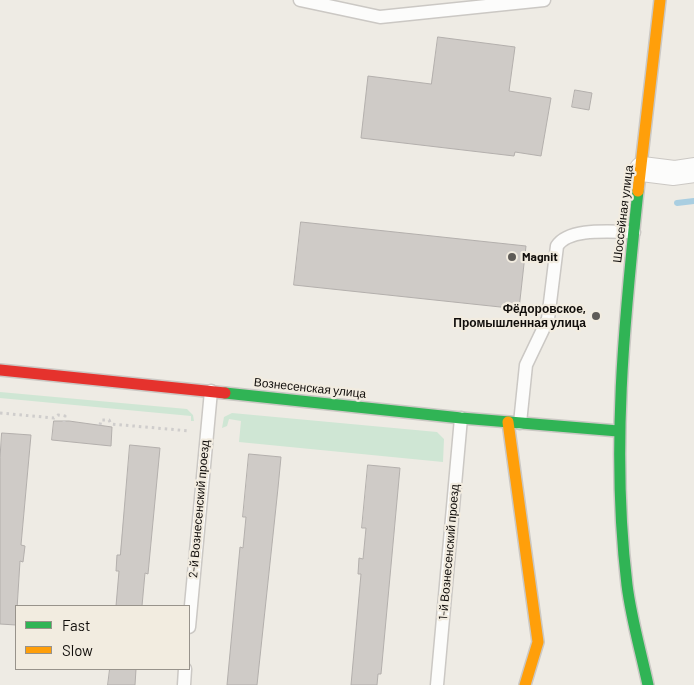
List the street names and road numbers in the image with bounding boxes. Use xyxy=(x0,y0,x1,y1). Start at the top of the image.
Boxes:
street label: Шоссейная улица xyxy=(610,164,636,264)
street label: Вознесенская улица xyxy=(253,375,367,401)
street label: 2-й Вознесенский проезд xyxy=(186,439,212,579)
street label: 1-й Вознесенский проезд xyxy=(436,484,462,620)

